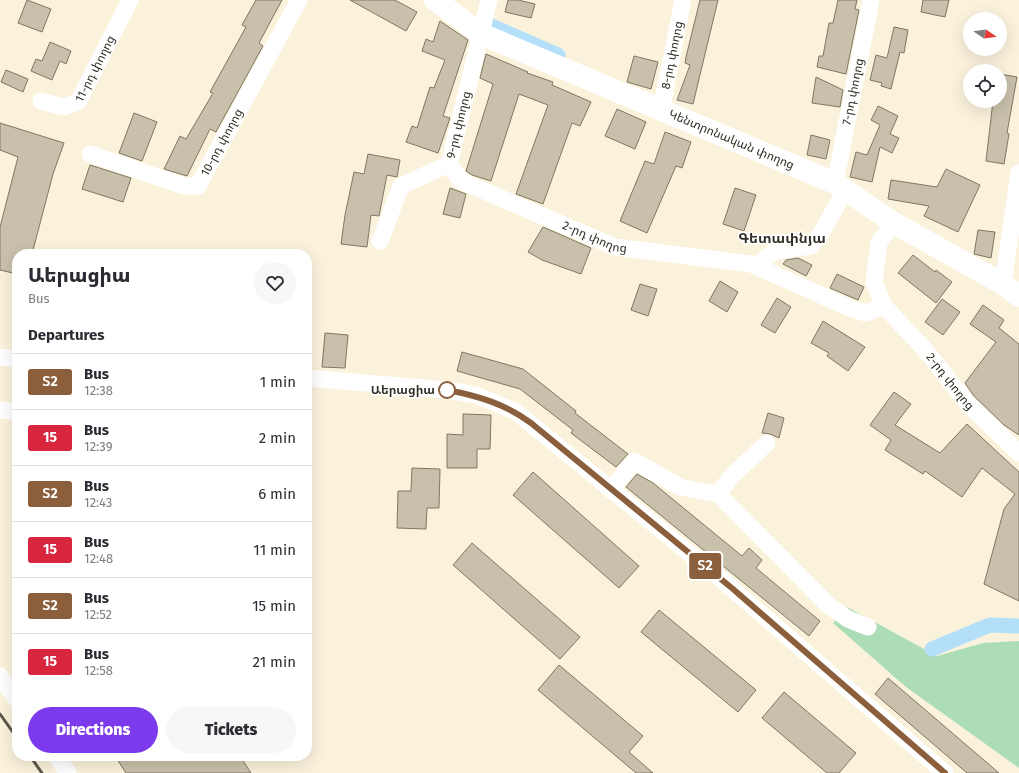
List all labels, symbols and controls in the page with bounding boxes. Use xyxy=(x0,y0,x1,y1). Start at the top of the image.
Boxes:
north arrow xyxy=(963,12,1007,56)
map controls xyxy=(963,12,1007,108)
street label: 8-րդ փողոց xyxy=(658,20,686,90)
street label: 11-րդ փողոց xyxy=(72,33,118,104)
street label: 7-րդ փողոց xyxy=(840,57,866,126)
button: locate xyxy=(963,64,1007,108)
street label: 9-րդ փողոց xyxy=(444,90,474,160)
street label: 10-րդ փողոց xyxy=(198,106,246,178)
street label: Կենտրոնական փողոց xyxy=(667,107,796,172)
street label: 2-րդ փողոց xyxy=(560,218,628,255)
district label: Գետափնյա xyxy=(738,230,826,247)
button: heart xyxy=(254,262,296,304)
text: Աերացիա xyxy=(28,264,130,287)
text: Bus xyxy=(28,291,50,306)
text: Departures xyxy=(28,326,105,344)
street label: 2-րդ փողոց xyxy=(924,350,977,413)
text: Bus xyxy=(84,365,109,383)
text: Տ2 xyxy=(42,373,58,390)
text: 1 min xyxy=(260,373,296,391)
marker: Աերացիա xyxy=(438,381,456,399)
text: 12:38 xyxy=(84,383,113,398)
place label: Աերացիա xyxy=(371,383,435,397)
text: Bus xyxy=(84,421,109,439)
text: 15 xyxy=(43,429,57,446)
text: 2 min xyxy=(259,429,296,447)
text: 12:39 xyxy=(84,439,112,454)
text: Bus xyxy=(84,477,109,495)
text: Տ2 xyxy=(42,485,58,502)
text: 6 min xyxy=(258,485,296,503)
text: 12:43 xyxy=(84,495,112,510)
text: Bus xyxy=(84,533,109,551)
text: 15 xyxy=(43,541,57,558)
text: 11 min xyxy=(253,541,296,559)
text: 12:48 xyxy=(84,551,113,566)
line badge: Տ2 xyxy=(687,553,723,579)
text: Տ2 xyxy=(697,557,713,574)
text: Bus xyxy=(84,589,109,607)
text: Տ2 xyxy=(42,597,58,614)
text: 15 min xyxy=(252,597,296,615)
text: 12:52 xyxy=(84,607,112,622)
text: Bus xyxy=(84,645,109,663)
text: 15 xyxy=(43,653,57,670)
text: 21 min xyxy=(253,653,296,671)
text: 12:58 xyxy=(84,663,113,678)
button: Directions xyxy=(28,707,158,753)
button: Tickets xyxy=(166,707,296,753)

